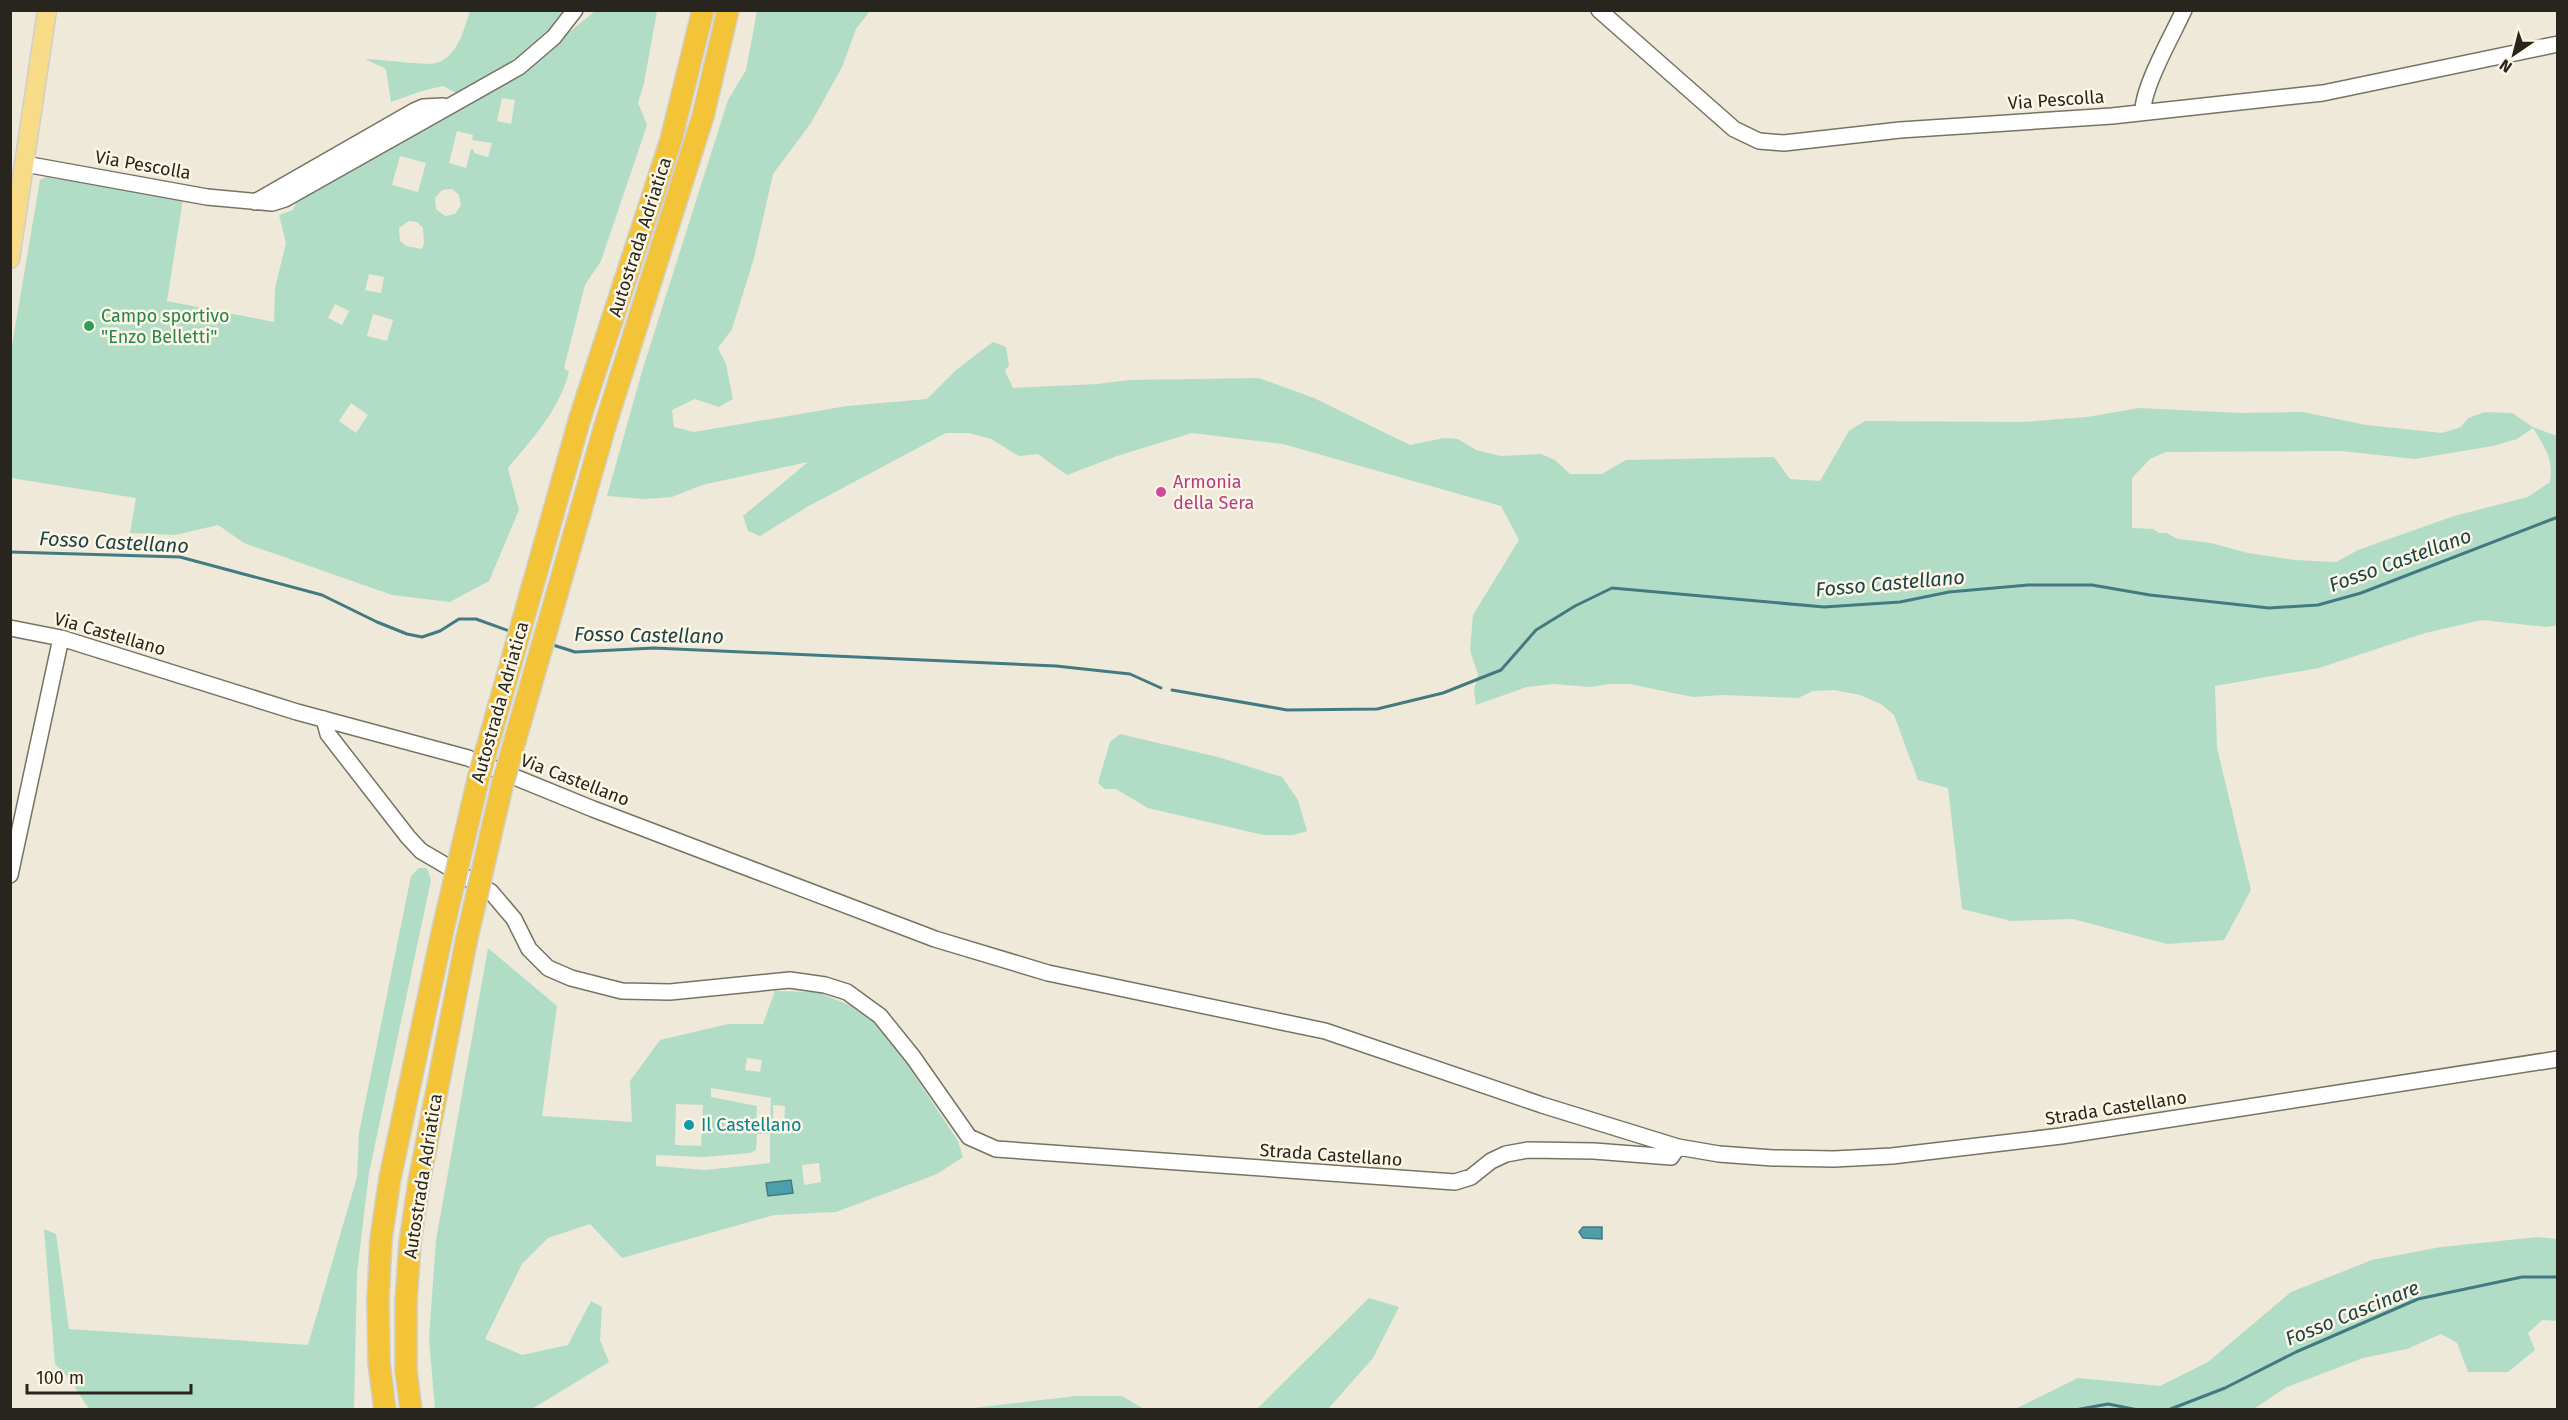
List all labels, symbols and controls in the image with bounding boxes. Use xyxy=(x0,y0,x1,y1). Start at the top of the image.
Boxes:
north arrow xyxy=(2484,24,2544,84)
text: N xyxy=(2496,55,2515,77)
street label: Via Pescolla xyxy=(2007,86,2105,114)
street label: Via Pescolla xyxy=(93,146,193,184)
street label: Autostrada Adriatica xyxy=(604,154,676,320)
place label: Campo sportivo "Enzo Belletti" xyxy=(101,305,230,348)
marker: Campo sportivo "Enzo Belletti" xyxy=(82,319,96,333)
place label: Armonia della Sera xyxy=(1173,471,1254,514)
marker: Armonia della Sera xyxy=(1154,485,1168,499)
water label: Fosso Castellano xyxy=(2325,523,2475,597)
water label: Fosso Castellano xyxy=(39,526,189,558)
water label: Fosso Castellano xyxy=(1814,565,1966,601)
street label: Via Castellano xyxy=(52,608,168,660)
street label: Autostrada Adriatica xyxy=(466,619,534,785)
water label: Fosso Castellano xyxy=(574,622,724,648)
street label: Via Castellano xyxy=(517,749,633,811)
street label: Strada Castellano xyxy=(2044,1086,2188,1130)
street label: Autostrada Adriatica xyxy=(399,1092,447,1260)
place label: Il Castellano xyxy=(701,1114,802,1136)
marker: Il Castellano xyxy=(682,1118,696,1132)
street label: Strada Castellano xyxy=(1259,1139,1403,1171)
water label: Fosso Cascinare xyxy=(2282,1275,2422,1351)
scale bar xyxy=(27,1357,190,1395)
text: 100 m xyxy=(36,1367,84,1389)

